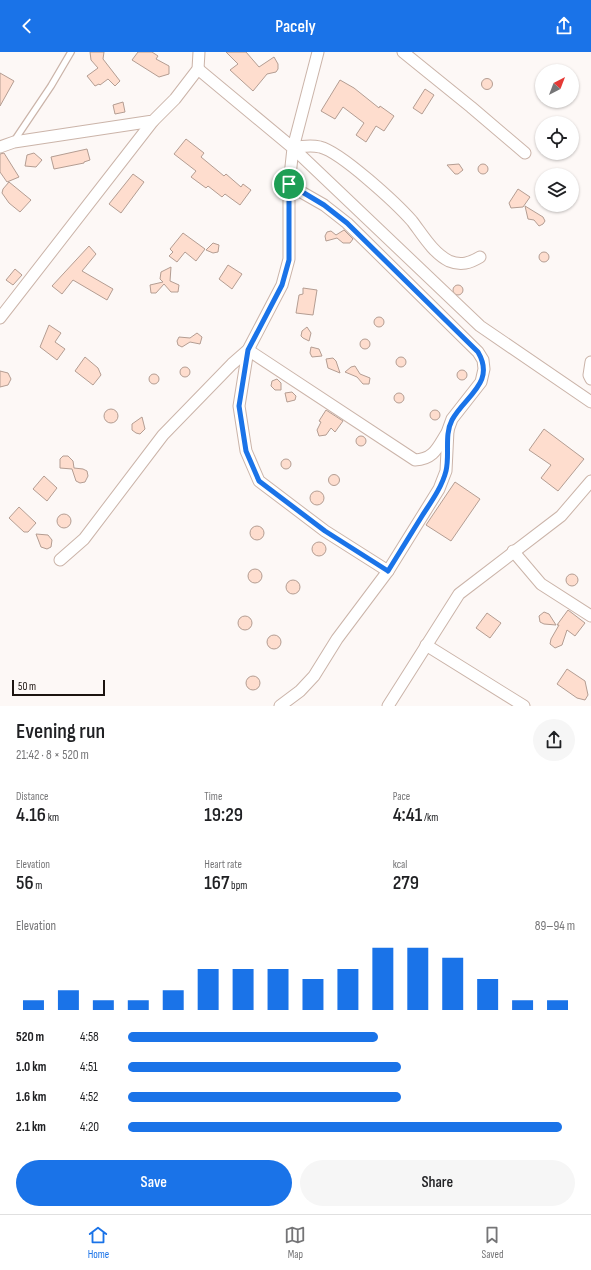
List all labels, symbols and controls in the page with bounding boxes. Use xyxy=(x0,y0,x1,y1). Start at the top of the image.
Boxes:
icon: back xyxy=(16,15,38,37)
icon: share xyxy=(553,15,575,37)
text: Pacely xyxy=(275,16,316,37)
north arrow xyxy=(535,64,579,108)
map controls xyxy=(535,64,579,212)
button: locate xyxy=(535,116,579,160)
pin xyxy=(272,167,306,201)
button: layers xyxy=(535,168,579,212)
icon: arrive xyxy=(278,173,300,195)
scale bar xyxy=(12,678,105,697)
text: 50 m xyxy=(18,680,36,693)
text: Evening run xyxy=(16,718,105,745)
button: share xyxy=(533,719,575,761)
text: 21:42 · 8 × 520 m xyxy=(16,747,89,763)
text: Distance xyxy=(16,790,48,803)
text: Time xyxy=(204,790,222,803)
text: Pace xyxy=(393,790,410,803)
text: 4.16 xyxy=(16,803,46,827)
text: 19:29 xyxy=(204,803,243,827)
text: 4:41 xyxy=(393,803,422,827)
text: km xyxy=(46,811,59,824)
text: /km xyxy=(422,811,438,824)
text: Elevation xyxy=(16,858,50,871)
text: Heart rate xyxy=(204,858,242,871)
text: kcal xyxy=(393,858,407,871)
text: 56 xyxy=(16,871,34,895)
text: 167 xyxy=(204,871,229,895)
text: 279 xyxy=(393,871,419,895)
text: m xyxy=(34,879,42,892)
text: bpm xyxy=(229,879,247,892)
text: Elevation xyxy=(16,918,56,934)
text: 89–94 m xyxy=(535,918,575,934)
text: 520 m xyxy=(16,1029,44,1045)
text: 4:58 xyxy=(80,1029,99,1045)
text: 1.0 km xyxy=(16,1059,46,1075)
text: 4:51 xyxy=(80,1059,98,1075)
text: 1.6 km xyxy=(16,1089,46,1105)
text: 4:52 xyxy=(80,1089,98,1105)
text: 2.1 km xyxy=(16,1119,46,1135)
text: 4:20 xyxy=(80,1119,99,1135)
button: Save xyxy=(16,1160,292,1206)
button: Share xyxy=(300,1160,575,1206)
tab: Home xyxy=(87,1224,109,1261)
tab: Map xyxy=(284,1224,306,1261)
tab: Saved xyxy=(481,1224,504,1261)

